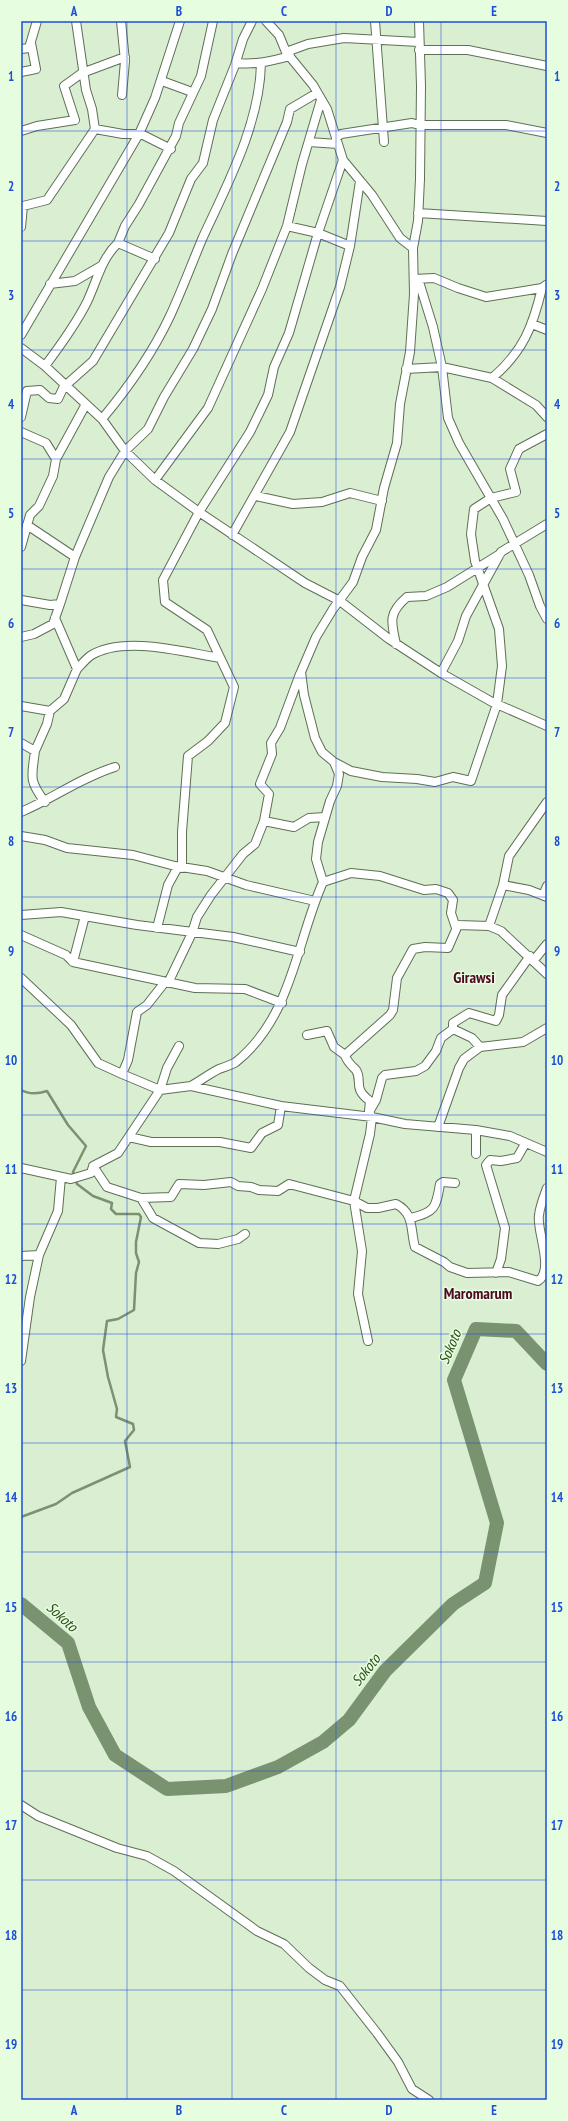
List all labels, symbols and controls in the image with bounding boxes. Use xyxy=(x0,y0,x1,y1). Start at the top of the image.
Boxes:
text: A xyxy=(70,3,78,20)
text: B xyxy=(176,3,182,20)
text: C xyxy=(281,3,287,20)
text: D xyxy=(386,3,393,20)
text: E xyxy=(491,3,497,20)
text: 1 xyxy=(8,68,14,85)
text: 1 xyxy=(554,68,560,85)
text: 2 xyxy=(8,178,14,195)
text: 2 xyxy=(554,178,560,195)
text: 3 xyxy=(8,287,14,304)
text: 3 xyxy=(554,287,560,304)
text: 4 xyxy=(8,396,15,413)
text: 4 xyxy=(554,396,561,413)
text: 5 xyxy=(8,505,14,522)
text: 5 xyxy=(554,505,560,522)
text: 6 xyxy=(8,615,14,632)
text: 6 xyxy=(554,615,560,632)
text: 7 xyxy=(8,724,14,741)
text: 7 xyxy=(554,724,560,741)
text: 8 xyxy=(8,833,14,850)
text: 8 xyxy=(554,833,560,850)
text: 9 xyxy=(8,943,14,960)
text: 9 xyxy=(554,943,560,960)
district label: Girawsi xyxy=(453,967,495,987)
text: 10 xyxy=(5,1052,17,1069)
text: 10 xyxy=(551,1052,563,1069)
text: 11 xyxy=(5,1161,17,1178)
text: 11 xyxy=(551,1161,563,1178)
text: 12 xyxy=(5,1271,17,1288)
text: 12 xyxy=(551,1271,563,1288)
district label: Maromarum xyxy=(444,1283,512,1303)
water label: Sokoto xyxy=(434,1325,466,1367)
text: 13 xyxy=(5,1380,17,1397)
text: 13 xyxy=(551,1380,563,1397)
text: 14 xyxy=(5,1489,18,1506)
text: 14 xyxy=(551,1489,564,1506)
water label: Sokoto xyxy=(43,1598,83,1637)
text: 15 xyxy=(5,1599,17,1616)
text: 15 xyxy=(551,1599,563,1616)
water label: Sokoto xyxy=(347,1649,385,1689)
text: 16 xyxy=(5,1708,17,1725)
text: 16 xyxy=(551,1708,563,1725)
text: 17 xyxy=(5,1817,17,1834)
text: 17 xyxy=(551,1817,563,1834)
text: 18 xyxy=(5,1927,17,1944)
text: 18 xyxy=(551,1927,563,1944)
text: 19 xyxy=(5,2036,17,2053)
text: 19 xyxy=(551,2036,563,2053)
text: A xyxy=(70,2102,78,2119)
text: B xyxy=(176,2102,182,2119)
text: C xyxy=(281,2102,287,2119)
text: D xyxy=(386,2102,393,2119)
text: E xyxy=(491,2102,497,2119)

